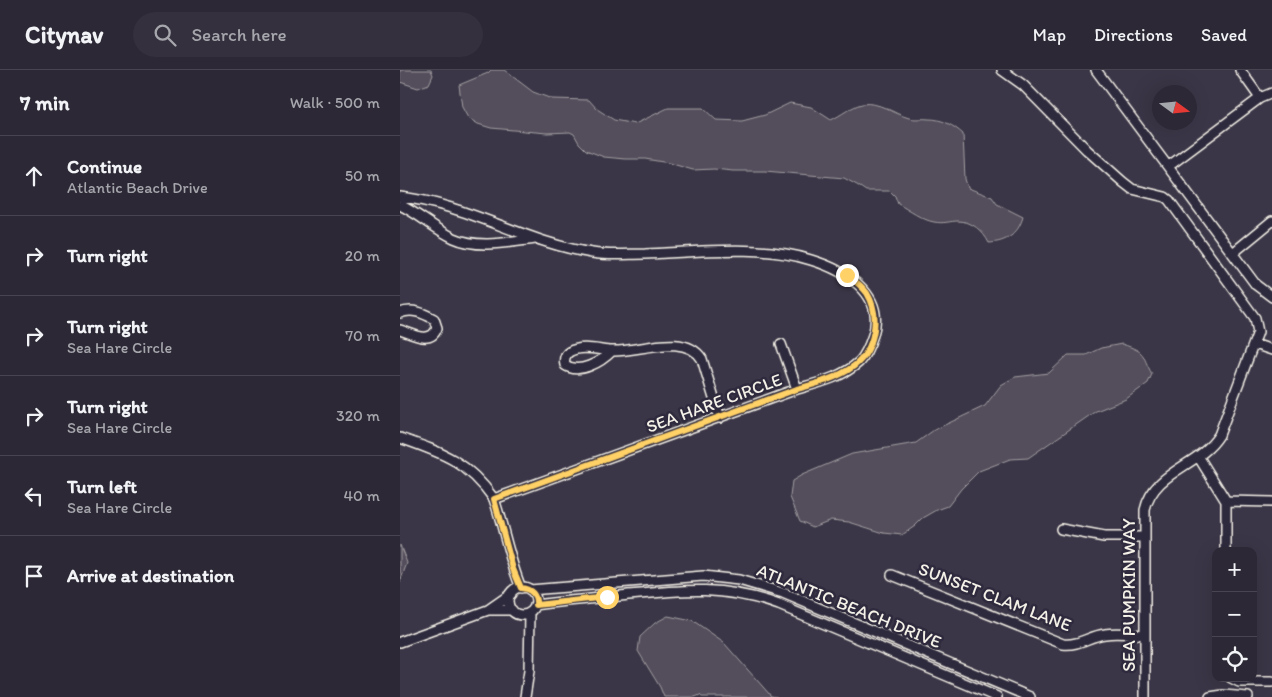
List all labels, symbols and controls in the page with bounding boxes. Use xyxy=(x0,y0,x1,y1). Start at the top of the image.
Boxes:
search box xyxy=(133,12,483,57)
text: Citynav xyxy=(25,20,103,49)
icon: search xyxy=(151,21,179,49)
text: Search here xyxy=(191,23,287,46)
text: Map xyxy=(1033,24,1066,46)
text: Directions xyxy=(1094,24,1173,46)
text: Saved xyxy=(1201,24,1247,46)
north arrow xyxy=(1152,85,1197,130)
text: 7 min xyxy=(20,90,69,115)
text: Walk · 500 m xyxy=(290,93,380,112)
text: Continue xyxy=(67,155,142,178)
icon: ahead xyxy=(20,162,48,190)
text: 50 m xyxy=(345,166,380,185)
text: Atlantic Beach Drive xyxy=(67,178,208,197)
icon: right xyxy=(20,242,48,270)
text: Turn right xyxy=(67,244,148,267)
text: 20 m xyxy=(345,246,380,265)
route end xyxy=(836,264,859,287)
text: Turn right xyxy=(67,315,148,338)
icon: right xyxy=(20,322,48,350)
text: 70 m xyxy=(345,326,380,345)
text: Sea Hare Circle xyxy=(67,338,172,357)
street label: SEA HARE CIRCLE xyxy=(643,368,785,438)
text: Turn right xyxy=(67,395,148,418)
icon: right xyxy=(20,402,48,430)
text: 320 m xyxy=(336,406,380,425)
text: Sea Hare Circle xyxy=(67,418,172,437)
text: Turn left xyxy=(67,475,137,498)
icon: left xyxy=(20,482,48,510)
text: 40 m xyxy=(343,486,380,505)
text: Sea Hare Circle xyxy=(67,498,172,517)
street label: SEA PUMPKIN WAY xyxy=(1118,518,1140,672)
map controls xyxy=(1212,547,1257,682)
button: + xyxy=(1212,547,1257,592)
street label: SUNSET CLAM LANE xyxy=(916,558,1074,636)
street label: ATLANTIC BEACH DRIVE xyxy=(754,559,945,653)
icon: arrive xyxy=(20,562,48,590)
text: Arrive at destination xyxy=(67,564,234,587)
route start xyxy=(596,586,619,609)
button: − xyxy=(1212,592,1257,637)
button: locate xyxy=(1212,637,1257,682)

